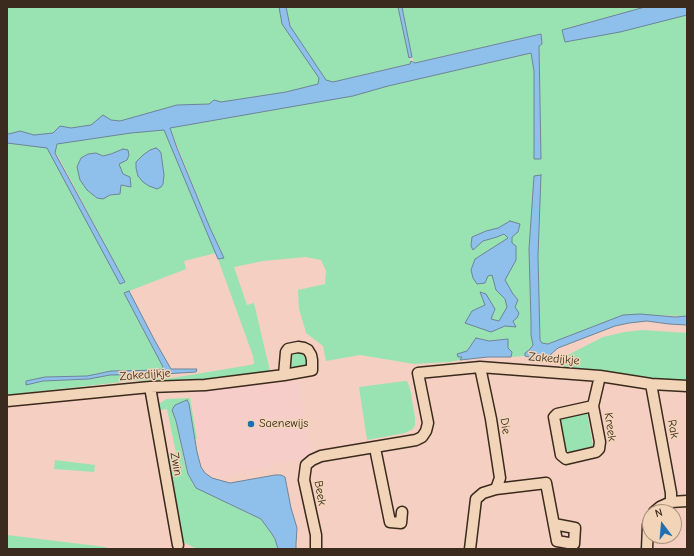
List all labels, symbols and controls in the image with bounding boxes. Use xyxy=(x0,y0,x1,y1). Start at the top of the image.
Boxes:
street label: Zakedijkje xyxy=(528,350,580,368)
street label: Zakedijkje xyxy=(119,366,171,384)
street label: Kreek xyxy=(601,412,619,442)
place label: Saenewijs xyxy=(259,417,308,431)
street label: Die xyxy=(497,417,513,435)
street label: Rak xyxy=(664,418,682,440)
marker: Saenewijs xyxy=(246,419,256,429)
street label: Zwin xyxy=(167,451,185,477)
street label: Beek xyxy=(311,479,329,507)
north arrow xyxy=(642,504,682,544)
text: N xyxy=(654,506,664,520)

